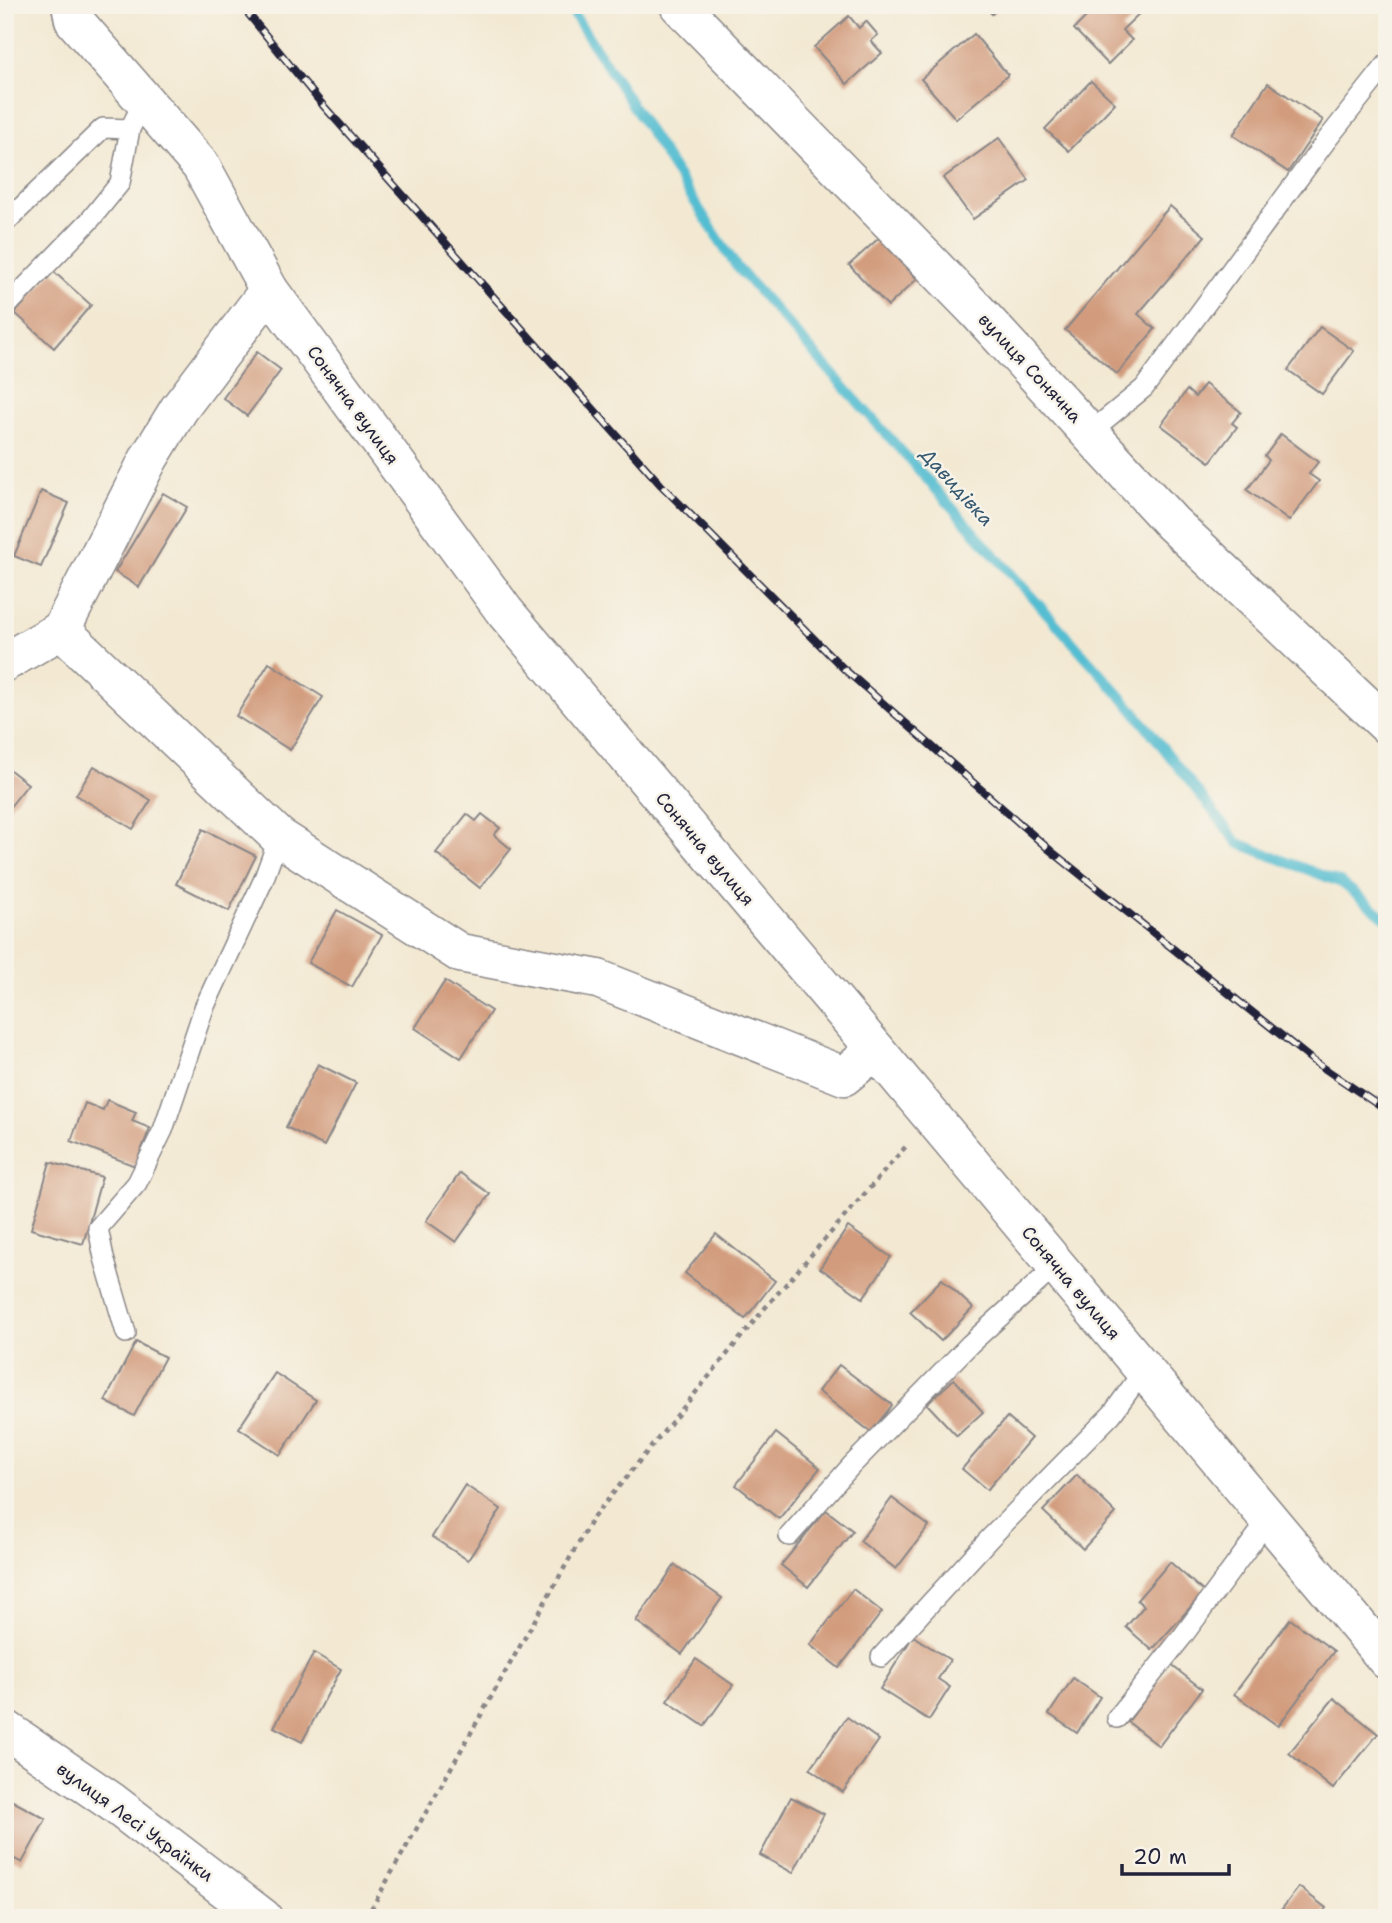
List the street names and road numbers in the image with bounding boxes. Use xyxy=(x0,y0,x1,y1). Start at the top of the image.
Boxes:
street label: вулиця Сонячна xyxy=(973,308,1087,428)
street label: Сонячна вулиця xyxy=(302,341,404,469)
street label: Сонячна вулиця xyxy=(650,787,760,911)
street label: Сонячна вулиця xyxy=(1016,1221,1126,1345)
street label: вулиця Лесі Українки xyxy=(52,1757,219,1887)

